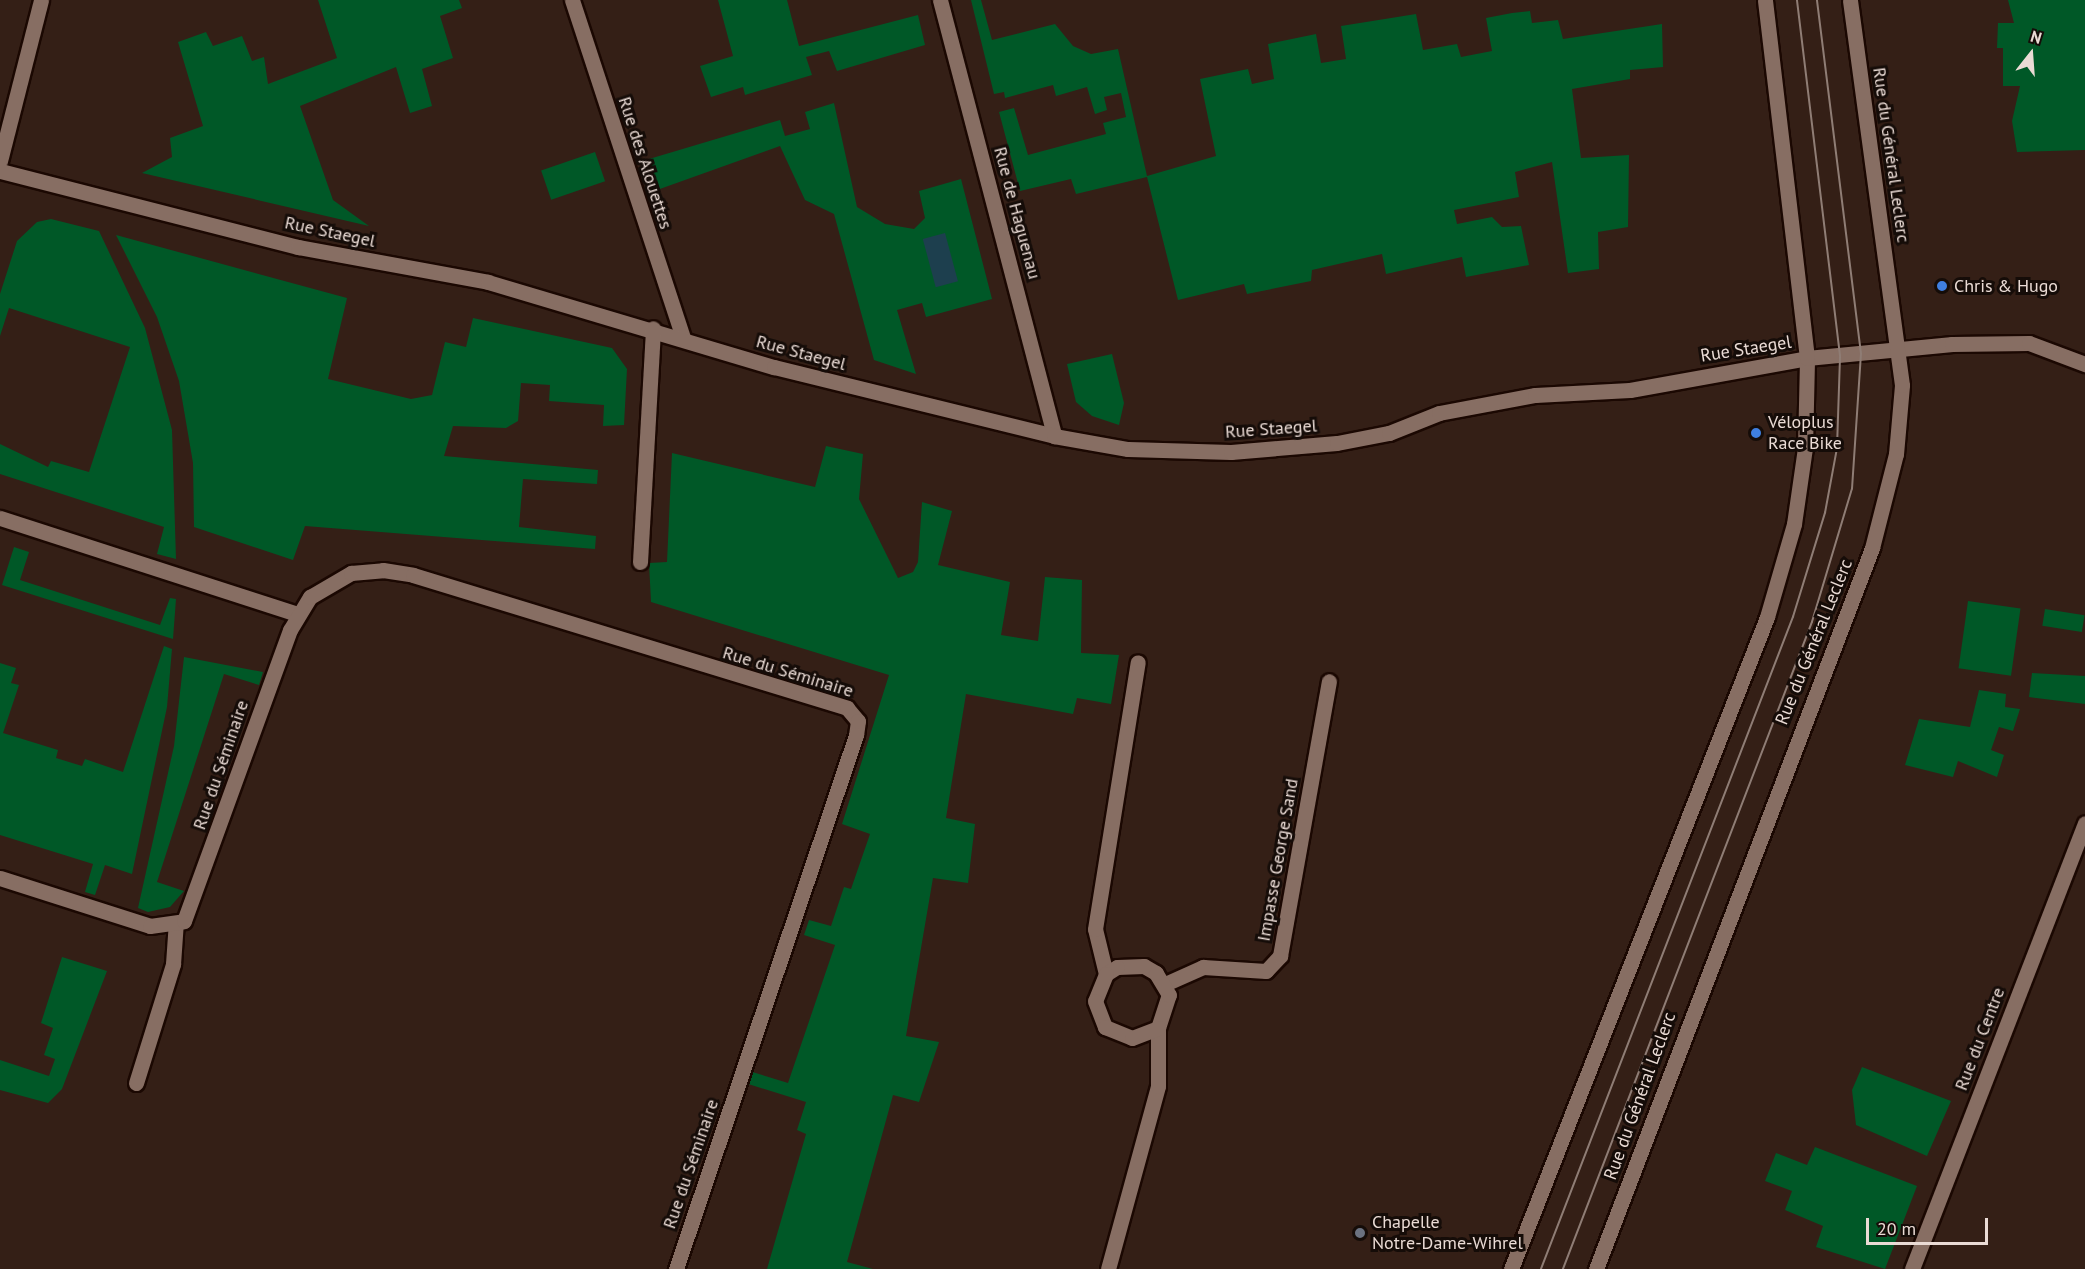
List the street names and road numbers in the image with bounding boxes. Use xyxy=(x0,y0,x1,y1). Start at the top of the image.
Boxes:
street label: Rue du Général Leclerc xyxy=(1868,66,1914,244)
street label: Rue des Alouettes xyxy=(613,94,677,232)
street label: Rue de Haguenau xyxy=(989,145,1045,281)
street label: Rue Staegel xyxy=(283,212,377,252)
street label: Rue Staegel xyxy=(754,331,848,375)
street label: Rue Staegel xyxy=(1699,331,1793,367)
street label: Rue Staegel xyxy=(1224,415,1318,443)
street label: Rue du Général Leclerc xyxy=(1771,556,1857,728)
street label: Rue du Séminaire xyxy=(720,642,856,702)
street label: Rue du Séminaire xyxy=(189,697,253,833)
street label: Impasse George Sand xyxy=(1253,777,1303,943)
street label: Rue du Centre xyxy=(1950,985,2010,1093)
street label: Rue du Général Leclerc xyxy=(1600,1009,1680,1183)
street label: Rue du Séminaire xyxy=(659,1096,723,1232)

